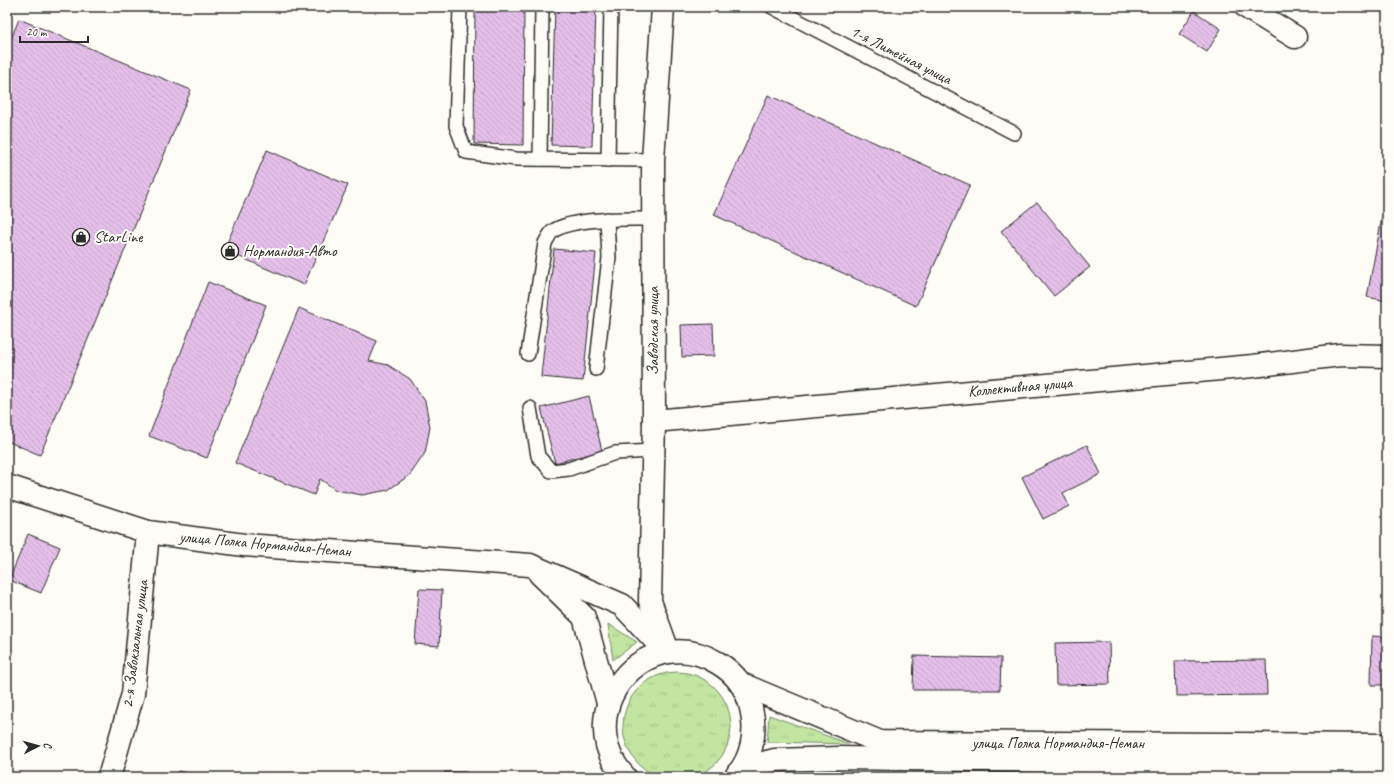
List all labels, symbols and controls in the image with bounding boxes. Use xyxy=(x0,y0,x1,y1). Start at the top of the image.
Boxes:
scale bar xyxy=(20,18,88,44)
street label: 1-я Литейная улица xyxy=(847,21,956,90)
text: 20 m xyxy=(26,24,48,40)
shop icon: StarLine xyxy=(71,227,91,247)
place label: StarLine xyxy=(94,227,144,247)
shop icon: Нормандия-Авто xyxy=(220,241,240,261)
place label: Нормандия-Авто xyxy=(243,241,338,261)
street label: Заводская улица xyxy=(643,286,663,375)
street label: Коллективная улица xyxy=(967,372,1074,402)
street label: улица Полка Нормандия-Неман xyxy=(178,526,353,562)
street label: 2-я Завокзальная улица xyxy=(117,578,153,709)
north arrow xyxy=(18,726,58,766)
street label: улица Полка Нормандия-Неман xyxy=(971,733,1146,753)
text: С xyxy=(41,742,55,750)

